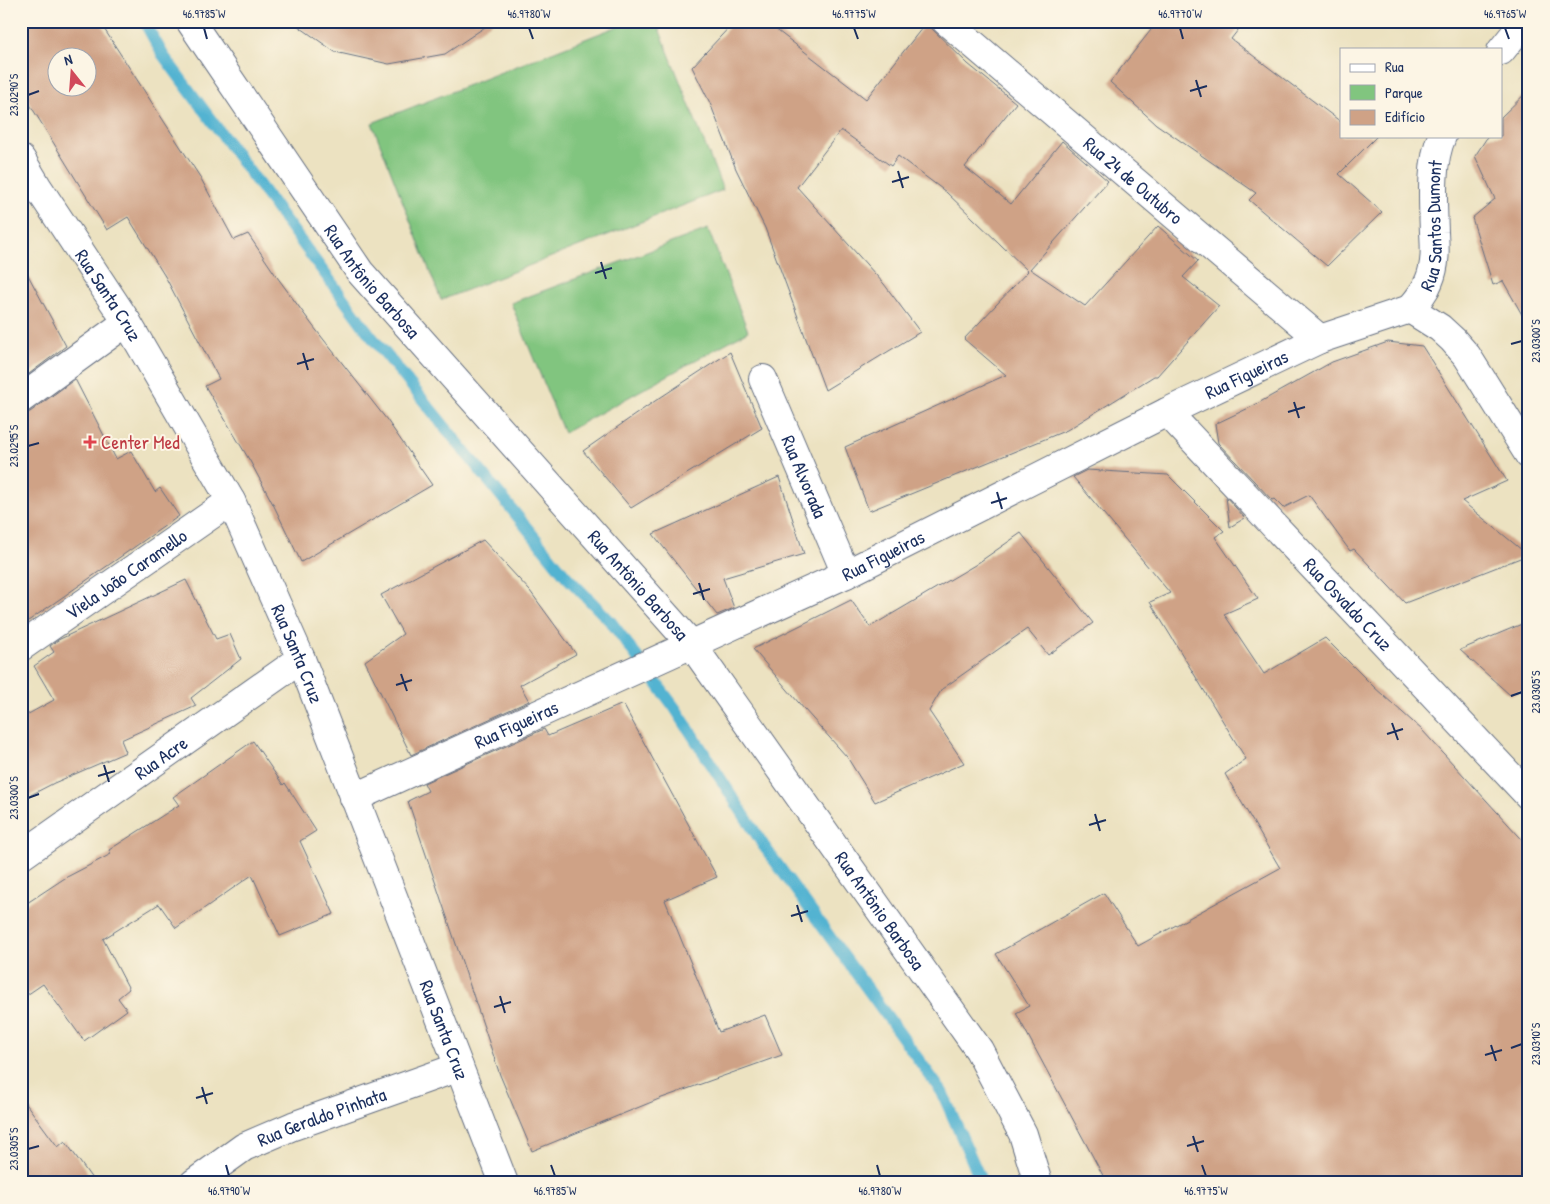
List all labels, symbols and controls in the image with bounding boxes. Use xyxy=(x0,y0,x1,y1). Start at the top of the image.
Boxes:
text: 46.9785°W xyxy=(183,5,226,22)
text: 46.9780°W xyxy=(508,5,551,22)
text: 46.9775°W xyxy=(832,5,876,22)
text: 46.9770°W xyxy=(1158,5,1202,22)
text: 46.9765°W xyxy=(1484,5,1527,22)
north arrow xyxy=(48,48,98,98)
legend xyxy=(1340,48,1502,138)
text: N xyxy=(62,49,75,69)
text: Rua xyxy=(1385,56,1404,77)
text: 23.0290°S xyxy=(5,73,22,116)
text: Parque xyxy=(1385,82,1423,103)
text: Edifício xyxy=(1385,106,1425,127)
street label: Rua 24 de Outubro xyxy=(1078,131,1189,230)
street label: Rua Santos Dumont xyxy=(1413,158,1448,295)
street label: Rua Antônio Barbosa xyxy=(318,219,426,344)
street label: Rua Santa Cruz xyxy=(69,244,148,346)
text: 23.0300°S xyxy=(1527,319,1544,363)
street label: Rua Figueiras xyxy=(1200,343,1292,405)
text: 23.0295°S xyxy=(5,424,22,467)
place label: Center Med xyxy=(101,429,180,455)
street label: Rua Alvorada xyxy=(775,431,834,522)
marker: Center Med xyxy=(83,435,97,449)
street label: Viela João Caramello xyxy=(60,522,192,625)
street label: Rua Antônio Barbosa xyxy=(582,524,695,646)
street label: Rua Figueiras xyxy=(837,524,929,587)
street label: Rua Osvaldo Cruz xyxy=(1298,552,1398,656)
street label: Rua Santa Cruz xyxy=(265,600,330,707)
text: 23.0305°S xyxy=(1527,670,1544,714)
street label: Rua Figueiras xyxy=(470,694,562,755)
street label: Rua Acre xyxy=(129,730,193,785)
text: 23.0300°S xyxy=(5,776,22,820)
street label: Rua Antônio Barbosa xyxy=(829,846,932,976)
street label: Rua Santa Cruz xyxy=(414,976,476,1083)
text: 23.0310°S xyxy=(1527,1022,1544,1065)
street label: Rua Geraldo Pinhata xyxy=(253,1081,390,1153)
text: 23.0305°S xyxy=(5,1127,22,1171)
text: 46.9790°W xyxy=(208,1182,251,1199)
text: 46.9785°W xyxy=(534,1182,577,1199)
text: 46.9780°W xyxy=(859,1182,902,1199)
text: 46.9775°W xyxy=(1184,1182,1228,1199)

